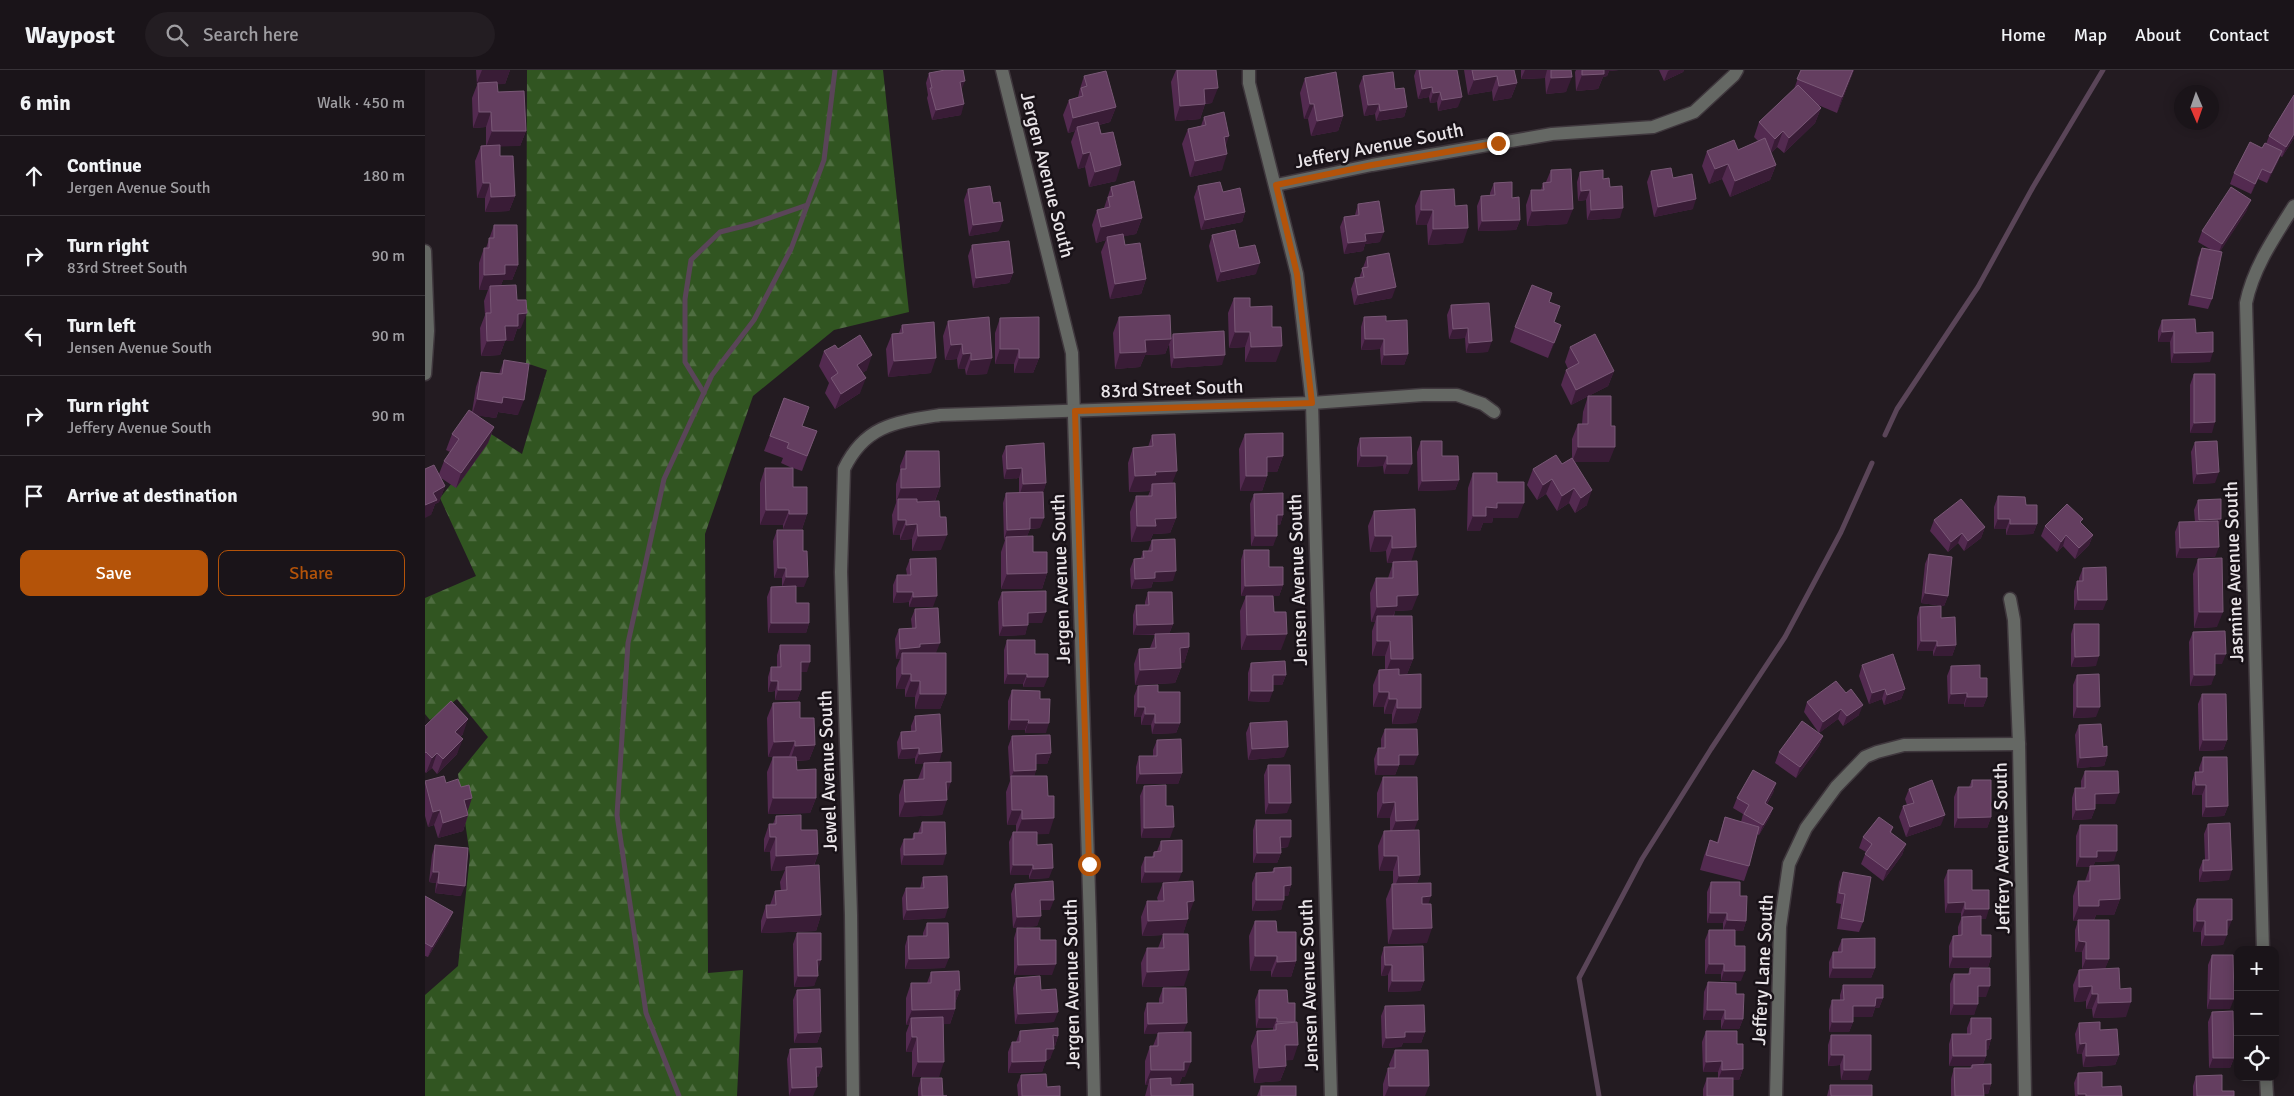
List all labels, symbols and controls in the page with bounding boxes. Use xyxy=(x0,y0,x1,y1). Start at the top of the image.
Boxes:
search box xyxy=(145,12,495,57)
text: Waypost xyxy=(25,20,115,50)
icon: search xyxy=(163,21,191,49)
text: Search here xyxy=(203,23,299,47)
text: Home xyxy=(2001,24,2046,46)
text: Map xyxy=(2074,24,2107,46)
text: About xyxy=(2135,24,2181,46)
text: Contact xyxy=(2209,24,2269,46)
north arrow xyxy=(2174,85,2219,130)
street label: Jergen Avenue South xyxy=(1015,89,1079,261)
text: 6 min xyxy=(20,90,71,116)
text: Walk · 450 m xyxy=(317,93,405,113)
street label: Jeffery Avenue South xyxy=(1293,118,1465,174)
route end xyxy=(1487,132,1510,155)
text: Continue xyxy=(67,154,142,178)
icon: ahead xyxy=(20,162,48,190)
text: 180 m xyxy=(363,166,405,186)
text: Jergen Avenue South xyxy=(67,178,210,198)
text: Turn right xyxy=(67,234,149,258)
icon: right xyxy=(20,242,48,270)
text: 90 m xyxy=(371,246,405,266)
text: 83rd Street South xyxy=(67,258,188,278)
text: Turn left xyxy=(67,314,136,338)
icon: left xyxy=(20,322,48,350)
text: 90 m xyxy=(371,326,405,346)
text: Jensen Avenue South xyxy=(67,338,212,358)
street label: 83rd Street South xyxy=(1100,375,1244,403)
text: Turn right xyxy=(67,394,149,418)
icon: right xyxy=(20,402,48,430)
text: 90 m xyxy=(371,406,405,426)
text: Jeffery Avenue South xyxy=(67,418,211,438)
street label: Jasmine Avenue South xyxy=(2219,481,2249,663)
icon: arrive xyxy=(20,482,48,510)
text: Arrive at destination xyxy=(67,484,238,508)
street label: Jergen Avenue South xyxy=(1046,493,1076,665)
street label: Jensen Avenue South xyxy=(1283,494,1313,666)
button: Save xyxy=(20,550,208,596)
button: Share xyxy=(218,550,405,596)
street label: Jewel Avenue South xyxy=(813,690,843,852)
street label: Jeffery Avenue South xyxy=(1989,762,2015,934)
route start xyxy=(1078,853,1101,876)
street label: Jeffery Lane South xyxy=(1747,894,1779,1046)
street label: Jergen Avenue South xyxy=(1059,899,1085,1069)
street label: Jensen Avenue South xyxy=(1294,899,1324,1071)
map controls xyxy=(2234,946,2279,1081)
button: + xyxy=(2234,946,2279,991)
button: − xyxy=(2234,991,2279,1036)
button: locate xyxy=(2234,1036,2279,1081)

